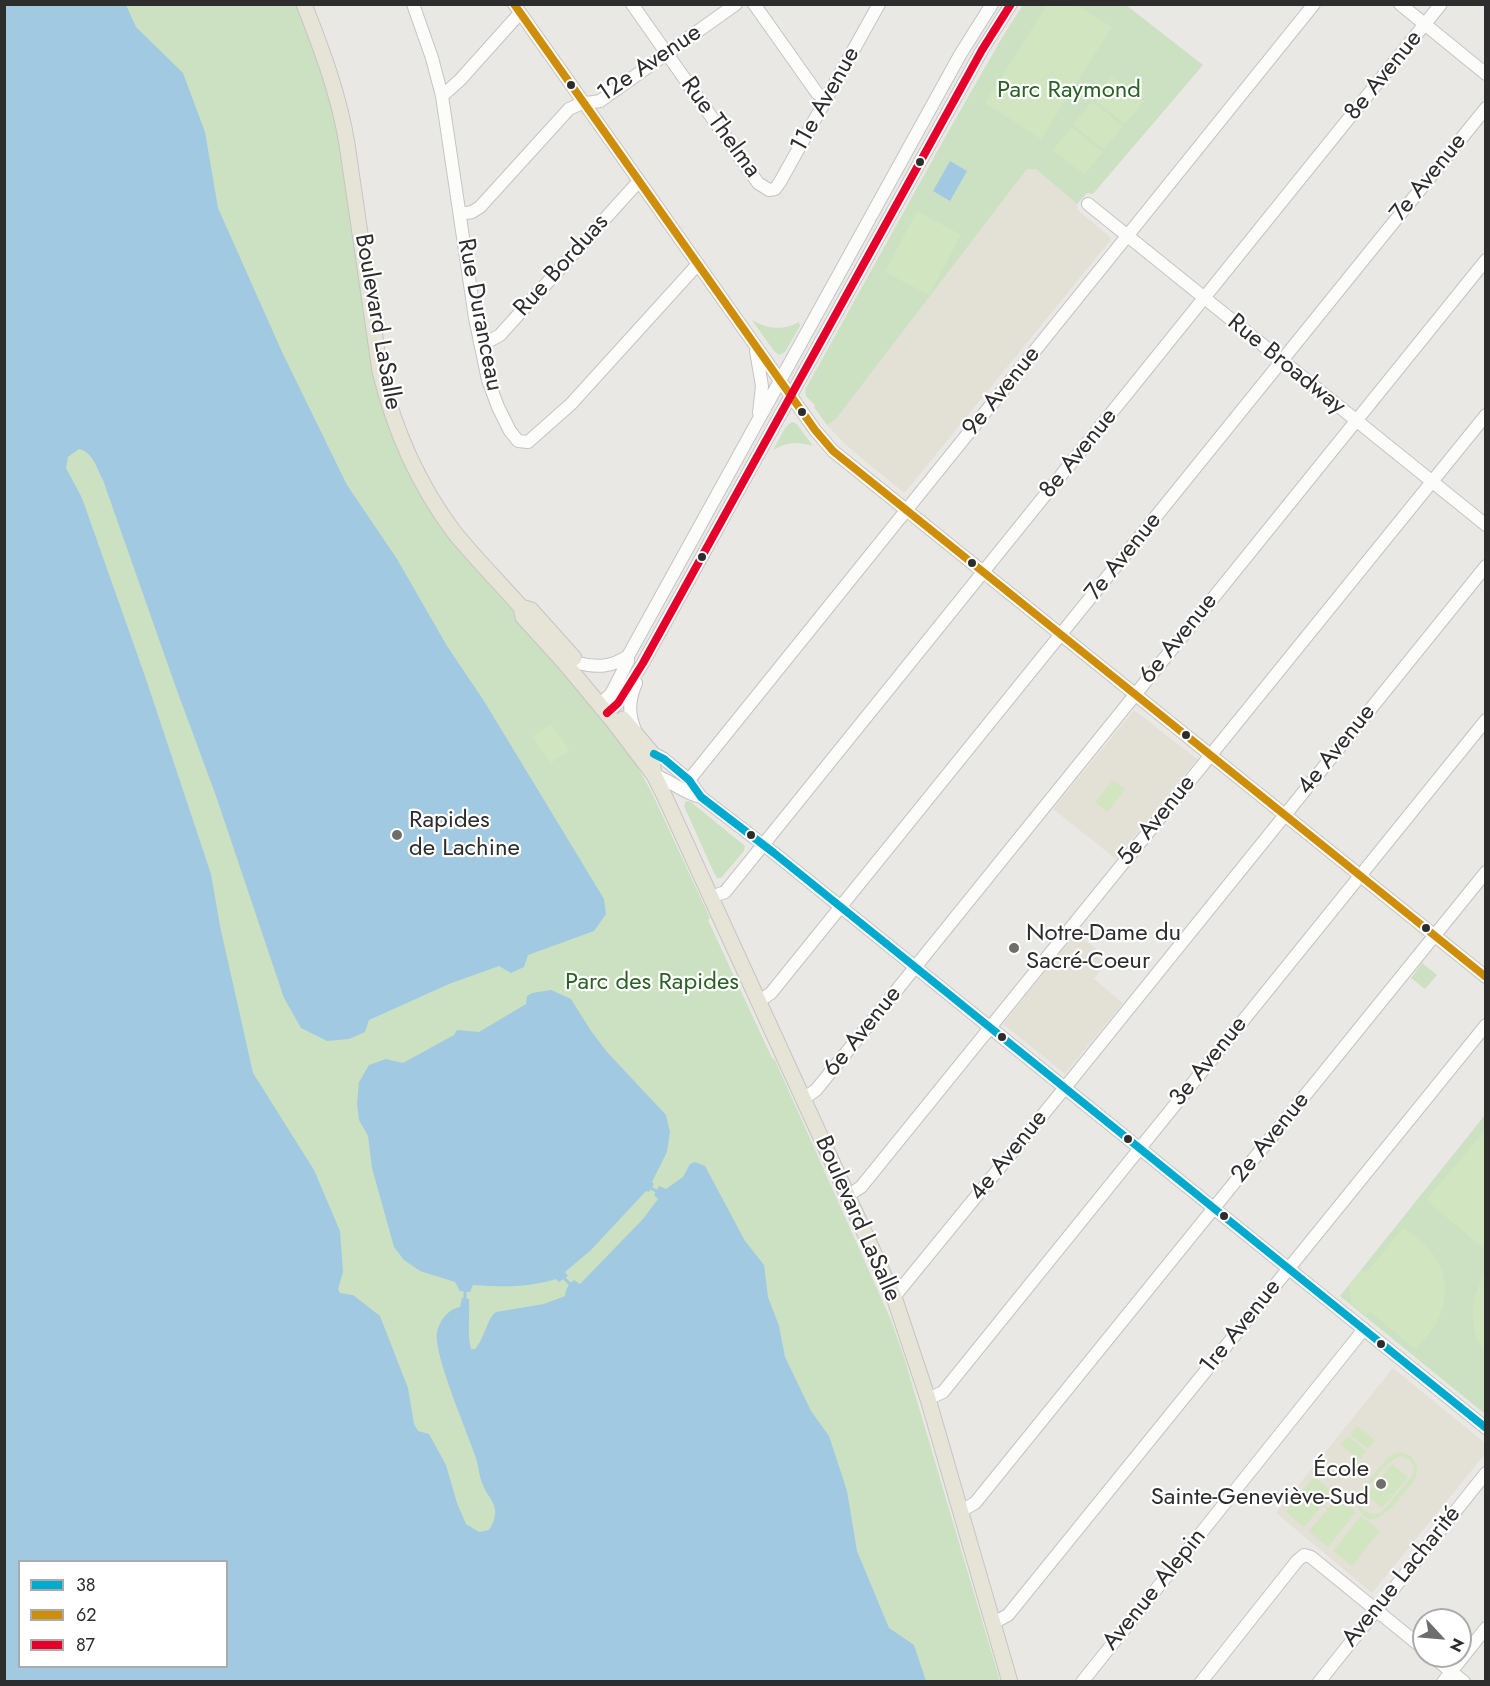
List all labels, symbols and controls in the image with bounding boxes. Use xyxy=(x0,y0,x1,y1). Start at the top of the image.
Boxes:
street label: 12e Avenue xyxy=(593,19,707,109)
street label: 8e Avenue xyxy=(1339,25,1429,127)
street label: 11e Avenue xyxy=(785,42,867,158)
street label: Rue Thelma xyxy=(674,72,766,184)
park label: Parc Raymond xyxy=(997,77,1141,105)
unlabelled marker xyxy=(565,79,577,91)
street label: 7e Avenue xyxy=(1385,128,1473,228)
unlabelled marker xyxy=(914,156,926,168)
street label: Rue Borduas xyxy=(509,209,615,323)
street label: Boulevard LaSalle xyxy=(347,232,407,412)
street label: Rue Duranceau xyxy=(450,236,508,394)
street label: Rue Broadway xyxy=(1221,309,1351,421)
street label: 9e Avenue xyxy=(957,341,1047,443)
street label: 8e Avenue xyxy=(1034,403,1124,505)
unlabelled marker xyxy=(796,406,808,418)
street label: 7e Avenue xyxy=(1080,507,1168,607)
unlabelled marker xyxy=(696,551,708,563)
unlabelled marker xyxy=(966,557,978,569)
street label: 6e Avenue xyxy=(1134,588,1224,690)
street label: 4e Avenue xyxy=(1292,699,1382,801)
unlabelled marker xyxy=(1180,729,1192,741)
street label: 5e Avenue xyxy=(1112,770,1202,872)
place label: Rapides de Lachine xyxy=(409,807,520,863)
marker: Rapides de Lachine xyxy=(390,828,404,842)
unlabelled marker xyxy=(745,829,757,841)
place label: Notre-Dame du Sacré-Coeur xyxy=(1026,920,1181,976)
unlabelled marker xyxy=(1420,922,1432,934)
marker: Notre-Dame du Sacré-Coeur xyxy=(1007,941,1021,955)
park label: Parc des Rapides xyxy=(565,969,739,997)
street label: 6e Avenue xyxy=(818,981,908,1083)
street label: 3e Avenue xyxy=(1164,1011,1254,1113)
unlabelled marker xyxy=(996,1031,1008,1043)
street label: 2e Avenue xyxy=(1226,1087,1316,1189)
street label: 4e Avenue xyxy=(964,1105,1054,1207)
street label: Boulevard LaSalle xyxy=(808,1132,906,1306)
unlabelled marker xyxy=(1122,1133,1134,1145)
unlabelled marker xyxy=(1218,1210,1230,1222)
street label: 1re Avenue xyxy=(1194,1274,1288,1380)
unlabelled marker xyxy=(1375,1338,1387,1350)
place label: École Sainte-Geneviève-Sud xyxy=(1151,1456,1369,1512)
marker: École Sainte-Geneviève-Sud xyxy=(1374,1477,1388,1491)
street label: Avenue Lacharité xyxy=(1337,1501,1467,1653)
street label: Avenue Alepin xyxy=(1097,1523,1213,1657)
legend xyxy=(18,1560,228,1668)
text: 38 xyxy=(76,1572,96,1598)
text: 62 xyxy=(76,1602,97,1628)
north arrow xyxy=(1412,1608,1472,1668)
text: 87 xyxy=(76,1632,95,1658)
text: N xyxy=(1444,1634,1470,1656)

